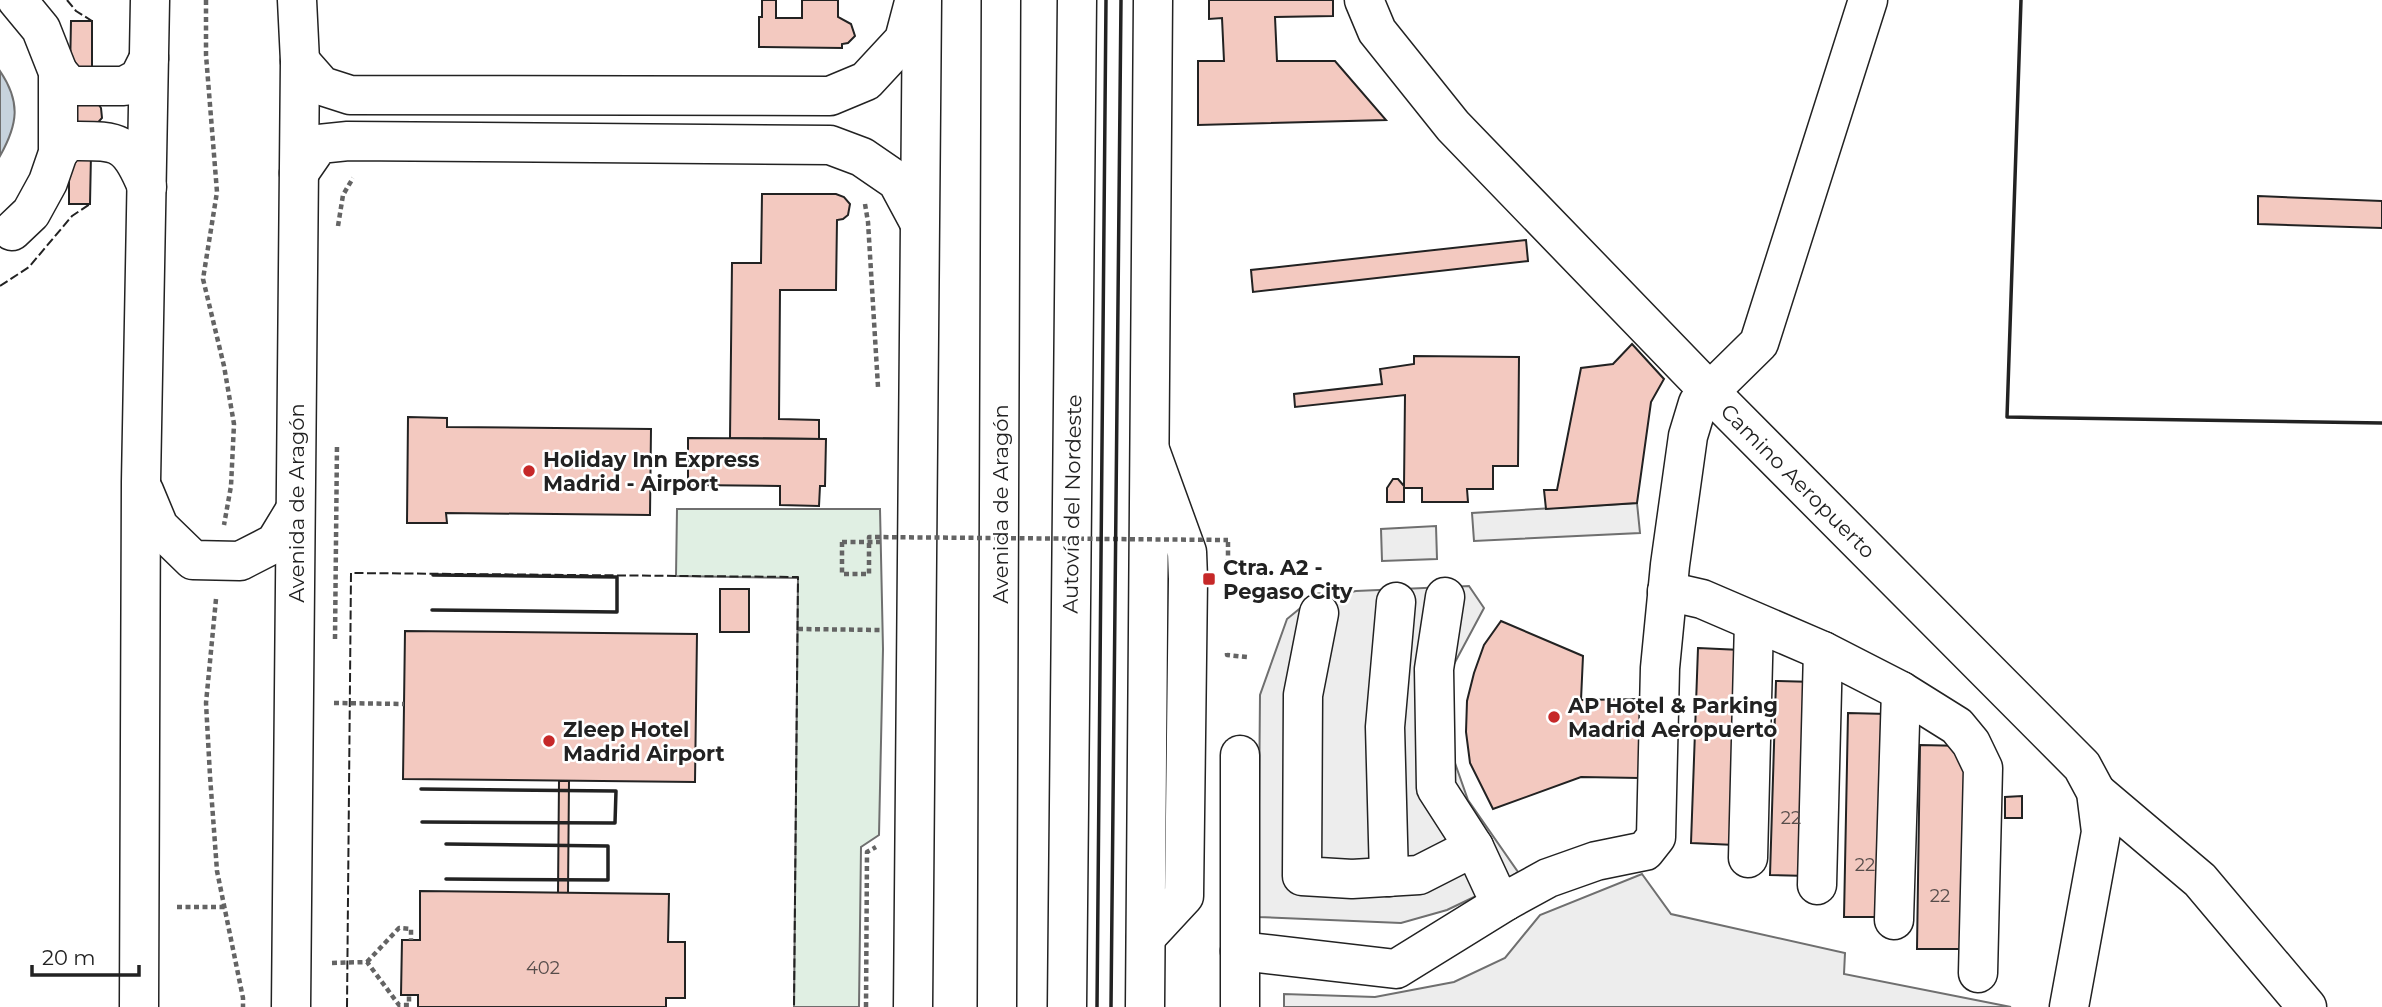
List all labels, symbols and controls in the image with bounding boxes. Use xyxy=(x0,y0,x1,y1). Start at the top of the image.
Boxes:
street label: Autovía del Nordeste xyxy=(1058,394,1086,614)
street label: Camino Aeropuerto xyxy=(1716,399,1880,563)
street label: Avenida de Aragón xyxy=(284,403,309,603)
street label: Avenida de Aragón xyxy=(988,404,1013,604)
place label: Holiday Inn Express Madrid - Airport xyxy=(543,447,759,496)
marker: Holiday Inn Express Madrid - Airport xyxy=(521,463,537,479)
place label: Ctra. A2 - Pegaso City xyxy=(1223,555,1353,604)
marker: Ctra. A2 - Pegaso City xyxy=(1201,571,1217,587)
place label: AP Hotel & Parking Madrid Aeropuerto xyxy=(1567,693,1778,742)
marker: AP Hotel & Parking Madrid Aeropuerto xyxy=(1546,709,1562,725)
place label: Zleep Hotel Madrid Airport xyxy=(563,717,725,766)
marker: Zleep Hotel Madrid Airport xyxy=(541,733,557,749)
house number: 22 xyxy=(1781,807,1801,829)
house number: 22 xyxy=(1855,854,1875,876)
house number: 22 xyxy=(1930,885,1950,907)
scale bar xyxy=(32,934,138,978)
text: 20 m xyxy=(42,945,96,970)
house number: 402 xyxy=(526,957,560,979)

